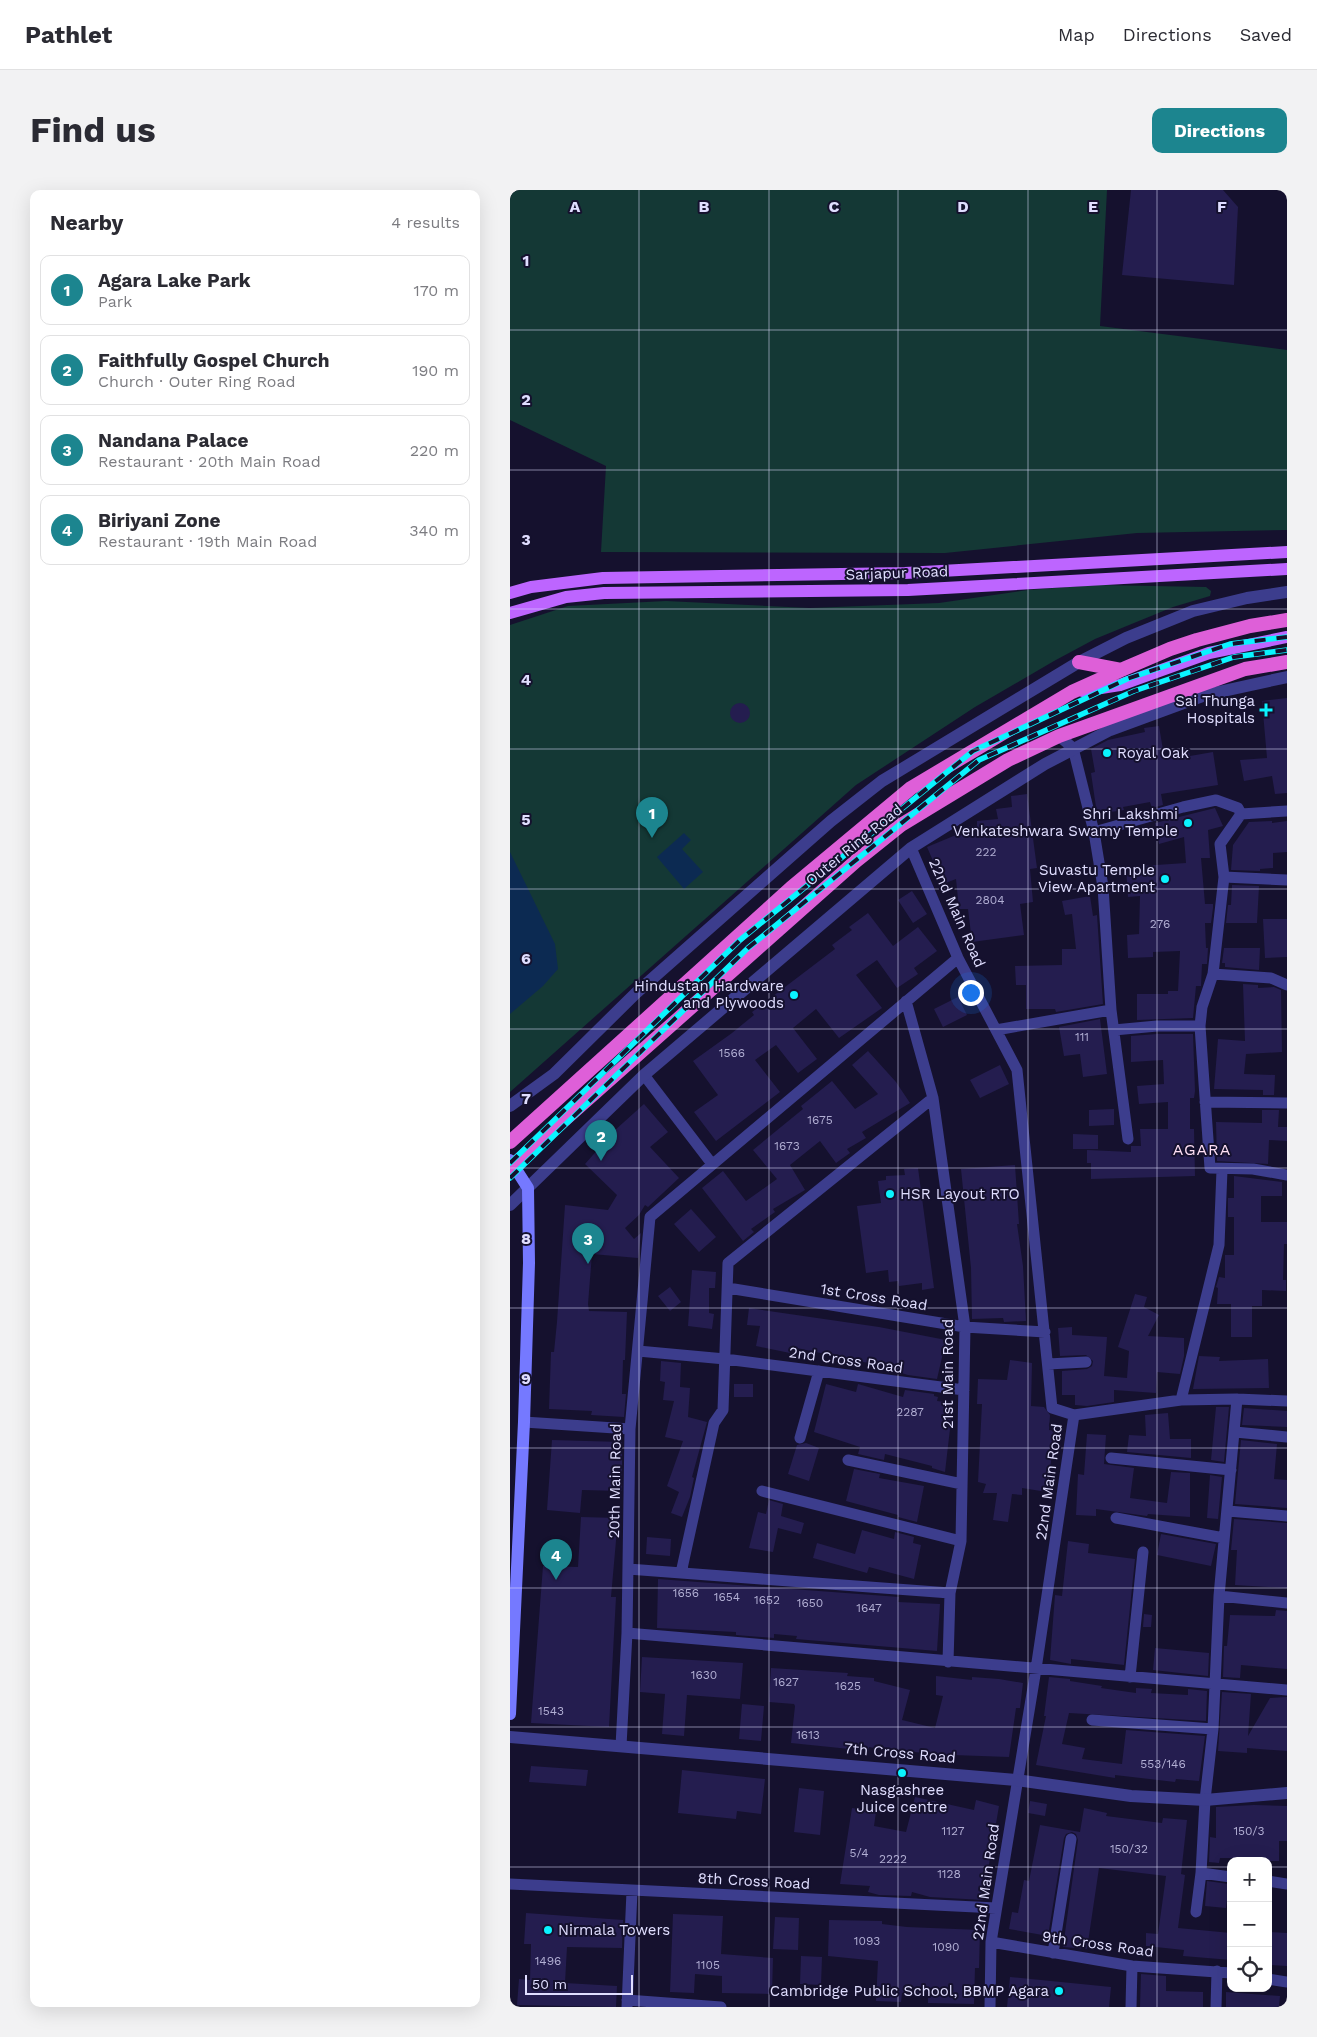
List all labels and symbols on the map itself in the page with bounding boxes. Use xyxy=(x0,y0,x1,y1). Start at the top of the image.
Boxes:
text: A xyxy=(570,197,581,216)
text: B xyxy=(699,197,710,216)
text: C xyxy=(829,197,840,216)
text: D xyxy=(957,197,969,216)
text: E xyxy=(1088,197,1098,216)
text: F xyxy=(1217,197,1227,216)
text: 1 xyxy=(523,251,529,270)
text: 2 xyxy=(521,390,531,409)
text: 3 xyxy=(521,530,531,549)
street label: Sarjapur Road xyxy=(845,562,949,584)
text: 4 xyxy=(521,670,531,689)
place label: Sai Thunga Hospitals xyxy=(1175,692,1256,727)
marker: Sai Thunga Hospitals xyxy=(1259,703,1273,717)
place label: Royal Oak xyxy=(1117,744,1189,762)
marker: Royal Oak xyxy=(1101,747,1113,759)
pin: 1 xyxy=(636,797,668,838)
street label: Outer Ring Road xyxy=(802,800,906,890)
place label: Shri Lakshmi Venkateshwara Swamy Temple xyxy=(953,805,1178,840)
text: 5 xyxy=(521,810,531,829)
marker: Shri Lakshmi Venkateshwara Swamy Temple xyxy=(1182,817,1194,829)
house number: 222 xyxy=(976,845,997,859)
street label: 22nd Main Road xyxy=(925,856,989,970)
place label: Suvastu Temple View Apartment xyxy=(1038,861,1156,896)
marker: Suvastu Temple View Apartment xyxy=(1159,873,1171,885)
house number: 2804 xyxy=(975,893,1005,907)
house number: 276 xyxy=(1150,917,1170,931)
text: 6 xyxy=(521,949,531,968)
place label: Hindustan Hardware and Plywoods xyxy=(634,977,784,1012)
your location xyxy=(958,980,984,1006)
marker: Hindustan Hardware and Plywoods xyxy=(788,989,800,1001)
house number: 111 xyxy=(1075,1030,1089,1044)
house number: 1566 xyxy=(719,1046,745,1060)
text: 7 xyxy=(521,1089,531,1108)
house number: 1675 xyxy=(807,1113,833,1127)
pin: 2 xyxy=(585,1120,617,1161)
house number: 1673 xyxy=(774,1139,800,1153)
district label: AGARA xyxy=(1173,1140,1231,1159)
place label: HSR Layout RTO xyxy=(900,1185,1020,1203)
marker: HSR Layout RTO xyxy=(884,1188,896,1200)
pin: 3 xyxy=(572,1223,604,1264)
text: 8 xyxy=(521,1229,531,1248)
street label: 1st Cross Road xyxy=(819,1280,929,1314)
street label: 21st Main Road xyxy=(939,1319,957,1429)
street label: 2nd Cross Road xyxy=(788,1343,904,1377)
text: 9 xyxy=(521,1369,531,1388)
house number: 2287 xyxy=(896,1405,924,1419)
street label: 20th Main Road xyxy=(605,1423,625,1539)
street label: 22nd Main Road xyxy=(1032,1423,1066,1541)
pin: 4 xyxy=(540,1539,572,1580)
house number: 1656 xyxy=(673,1586,699,1600)
house number: 1654 xyxy=(714,1590,740,1604)
house number: 1652 xyxy=(754,1593,780,1607)
house number: 1650 xyxy=(797,1596,823,1610)
house number: 1647 xyxy=(856,1601,882,1615)
house number: 1630 xyxy=(691,1668,717,1682)
house number: 1627 xyxy=(773,1675,799,1689)
house number: 1625 xyxy=(835,1679,861,1693)
house number: 1543 xyxy=(538,1704,564,1718)
house number: 1613 xyxy=(796,1728,820,1742)
street label: 7th Cross Road xyxy=(844,1739,956,1767)
house number: 553/146 xyxy=(1140,1757,1186,1771)
marker: Nasgashree Juice centre xyxy=(896,1767,908,1779)
place label: Nasgashree Juice centre xyxy=(857,1781,947,1816)
street label: 22nd Main Road xyxy=(969,1823,1003,1941)
house number: 1127 xyxy=(942,1824,965,1838)
house number: 150/3 xyxy=(1233,1824,1265,1838)
house number: 150/32 xyxy=(1110,1842,1148,1856)
house number: 5/4 xyxy=(849,1846,869,1860)
house number: 2222 xyxy=(879,1852,907,1866)
house number: 1128 xyxy=(937,1867,961,1881)
street label: 8th Cross Road xyxy=(697,1869,811,1893)
place label: Nirmala Towers xyxy=(558,1921,670,1939)
marker: Nirmala Towers xyxy=(542,1924,554,1936)
street label: 9th Cross Road xyxy=(1041,1927,1155,1961)
house number: 1093 xyxy=(854,1934,880,1948)
house number: 1090 xyxy=(932,1940,960,1954)
house number: 1496 xyxy=(535,1954,561,1968)
house number: 1105 xyxy=(696,1958,720,1972)
scale bar xyxy=(525,1972,632,1995)
place label: Cambridge Public School, BBMP Agara xyxy=(770,1982,1050,2000)
marker: Cambridge Public School, BBMP Agara xyxy=(1053,1985,1065,1997)

